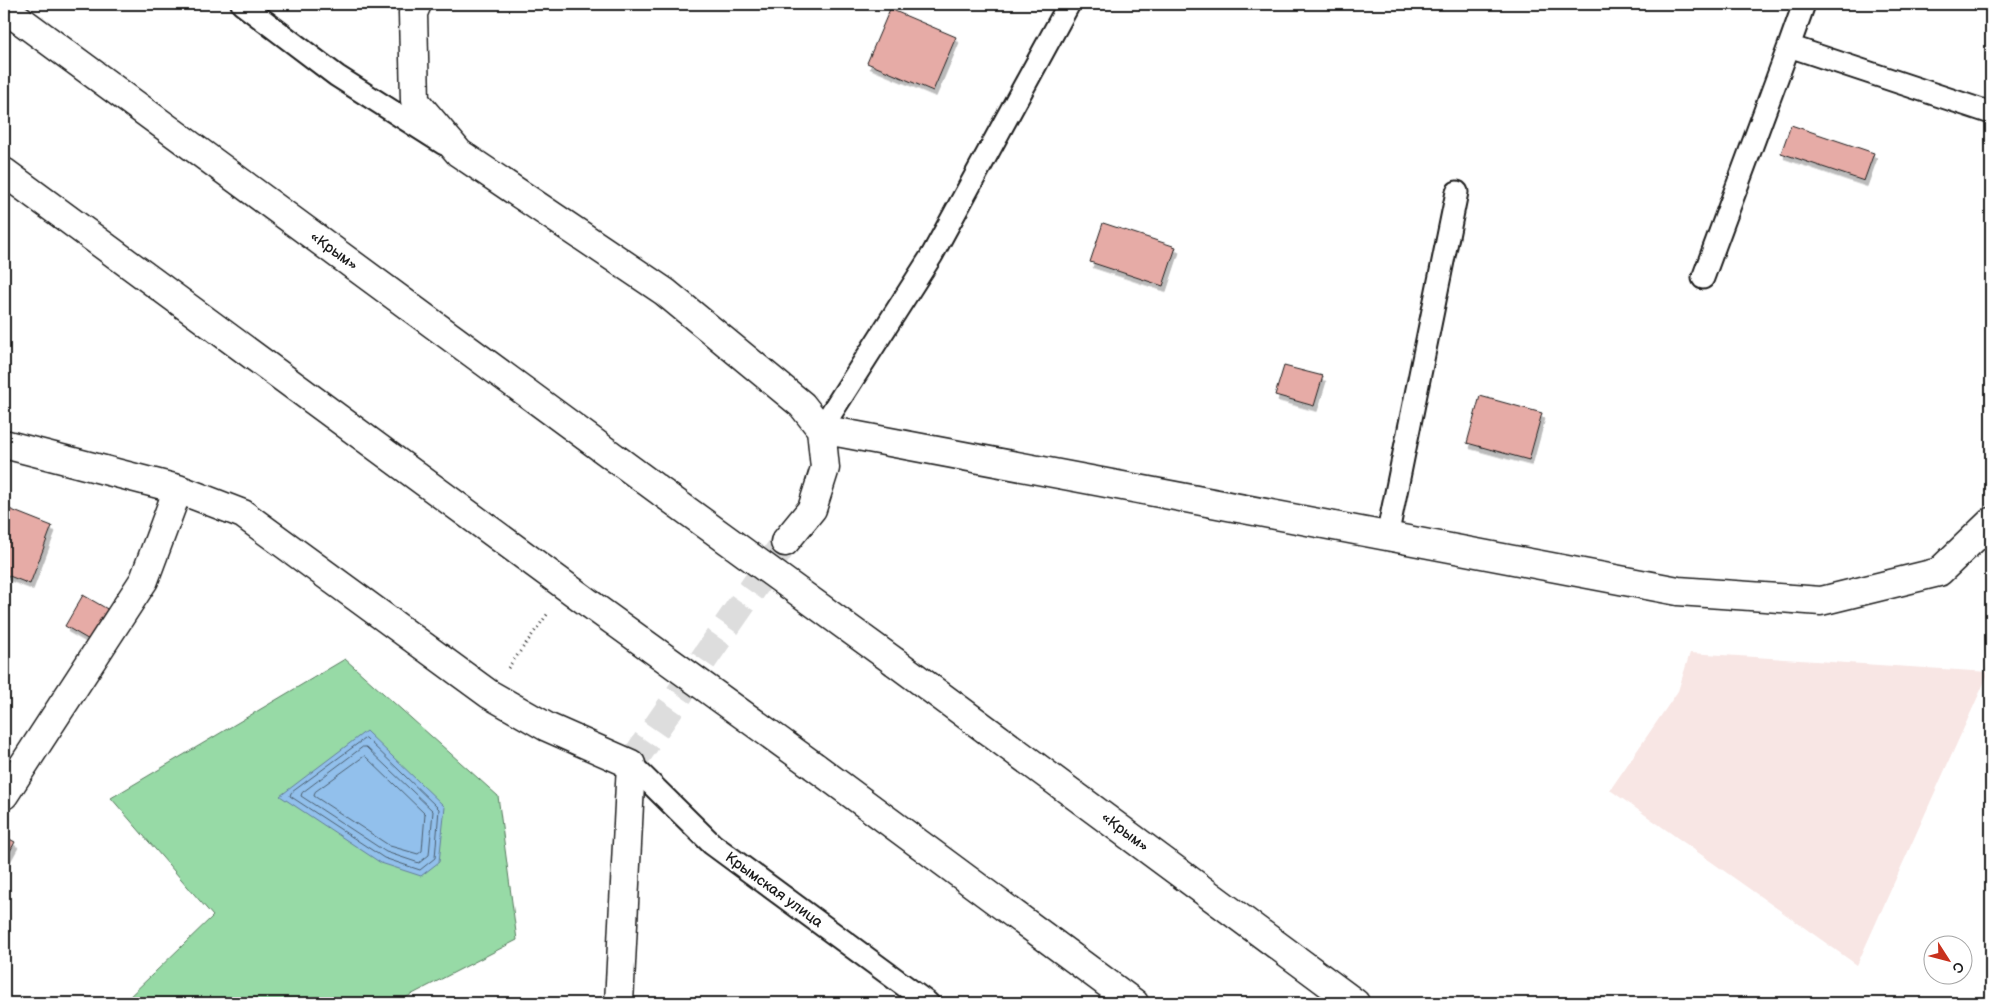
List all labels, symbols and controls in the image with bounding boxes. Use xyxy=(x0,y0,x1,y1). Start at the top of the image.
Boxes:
street label: «Крым» xyxy=(306,227,362,275)
street label: «Крым» xyxy=(1097,808,1153,856)
street label: Крымская улица xyxy=(721,848,827,932)
north arrow xyxy=(1922,934,1972,984)
text: С xyxy=(1948,958,1968,976)

